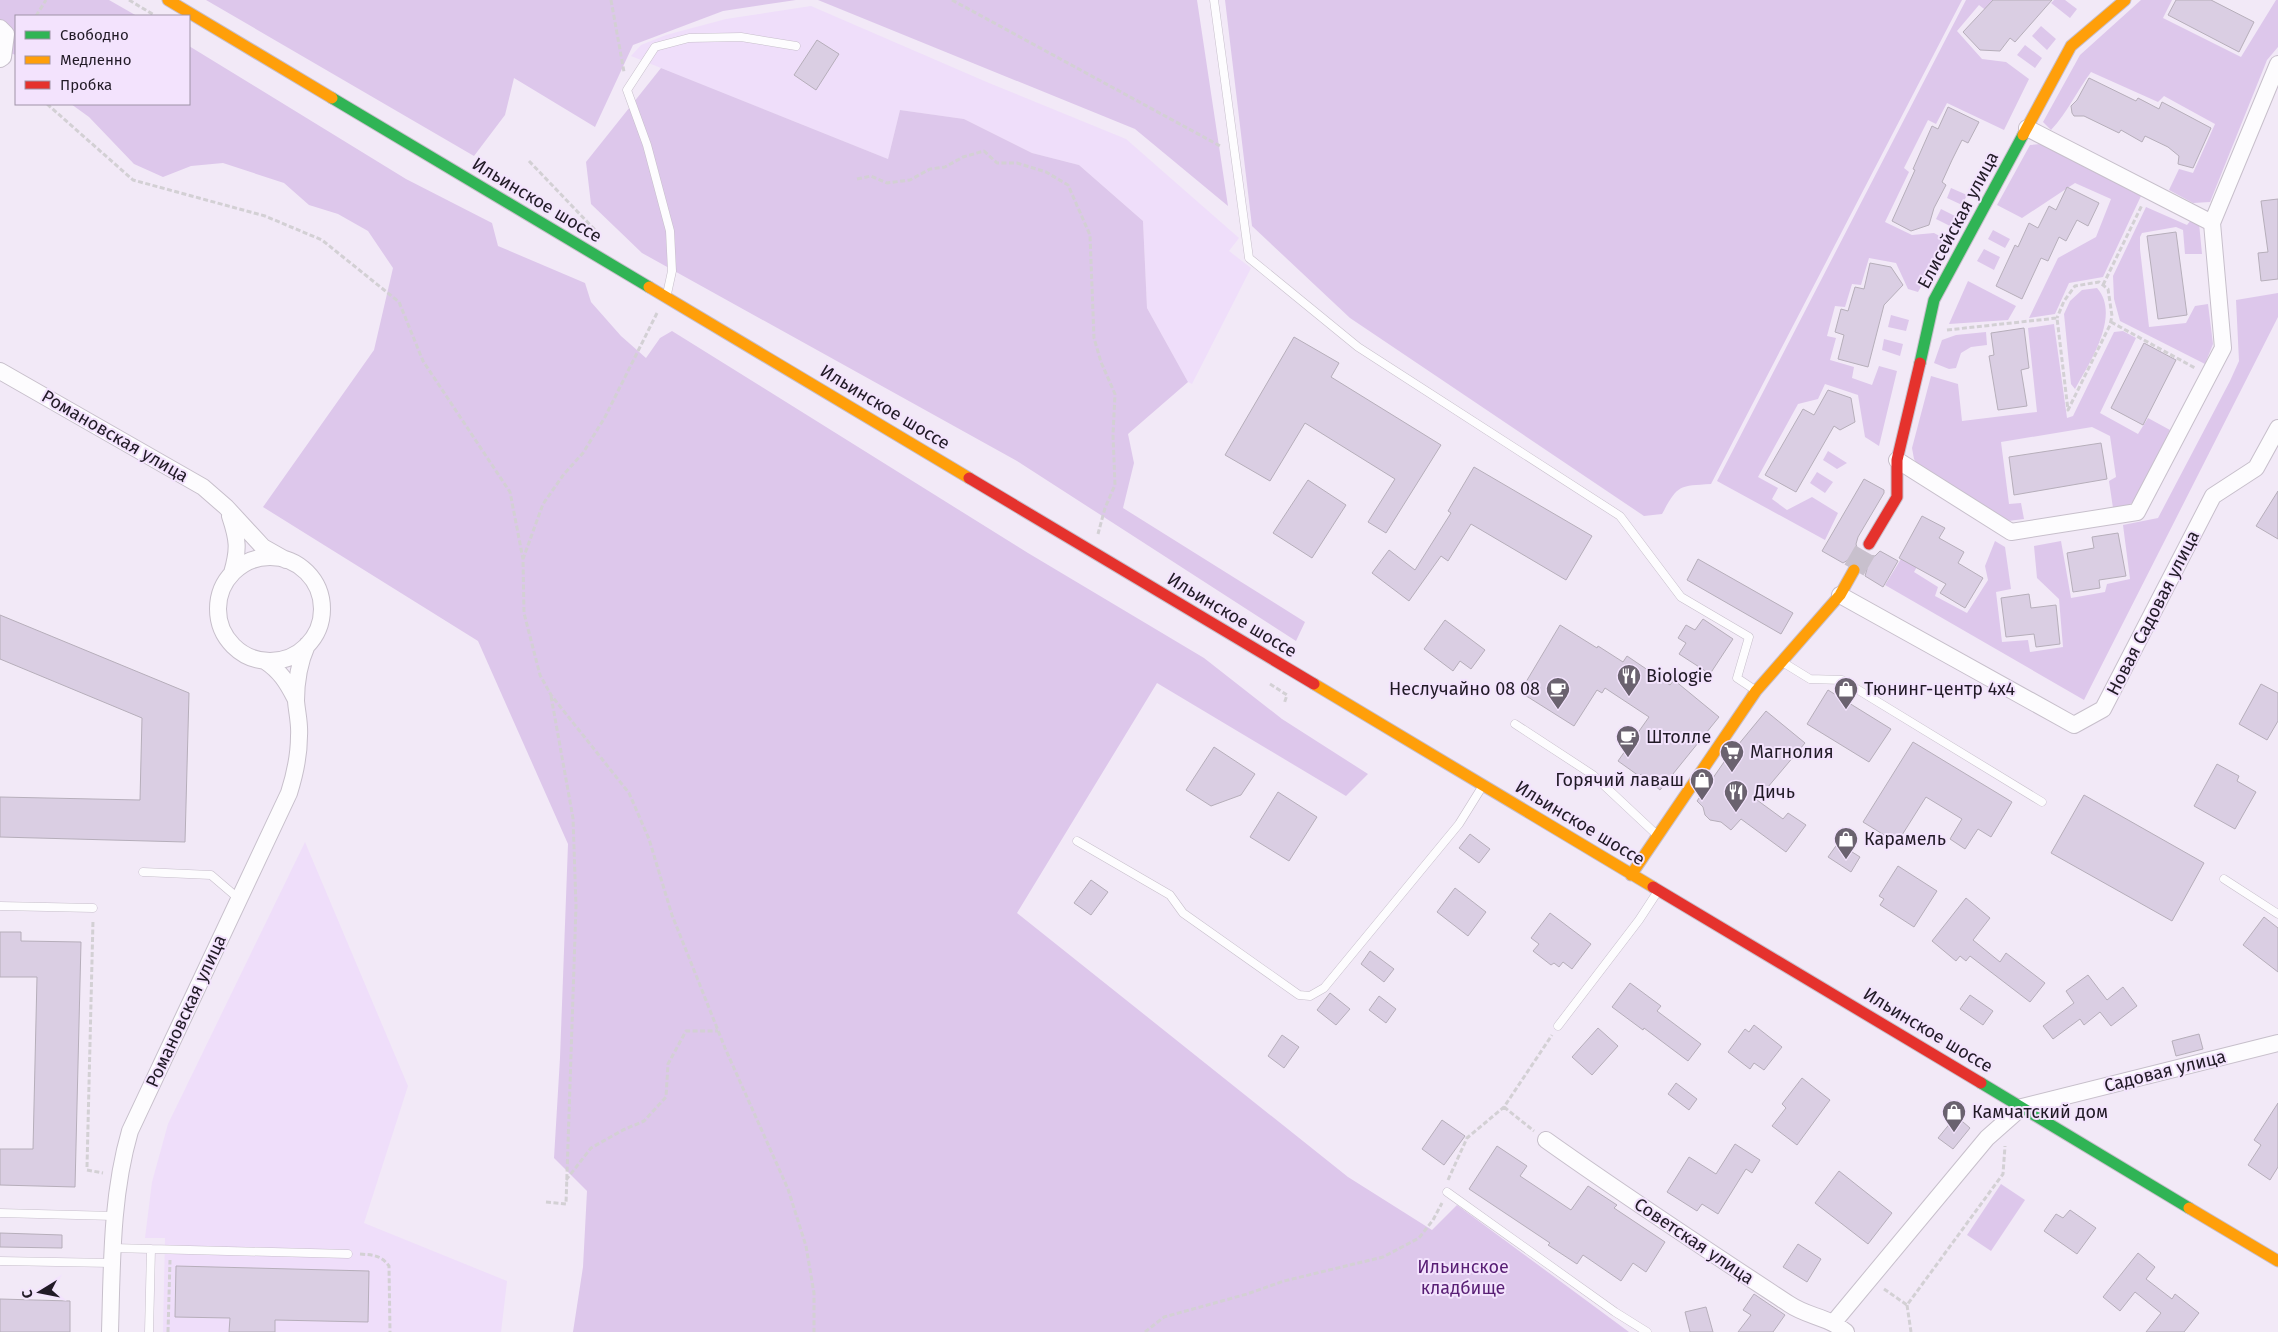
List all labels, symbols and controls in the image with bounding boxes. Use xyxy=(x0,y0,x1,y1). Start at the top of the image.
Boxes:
legend xyxy=(15,15,190,105)
text: Свободно xyxy=(60,26,129,44)
text: Медленно xyxy=(60,51,132,69)
text: Пробка xyxy=(60,76,112,94)
street label: Елисейская улица xyxy=(1913,148,2003,292)
street label: Ильинское шоссе xyxy=(468,153,606,247)
street label: Ильинское шоссе xyxy=(816,360,954,454)
street label: Романовская улица xyxy=(38,385,192,487)
street label: Новая Садовая улица xyxy=(2102,527,2204,699)
street label: Ильинское шоссе xyxy=(1163,568,1301,662)
restaurant icon: Biologie xyxy=(1616,663,1642,697)
place label: Biologie xyxy=(1646,665,1712,687)
cafe icon: Неслучайно 08 08 xyxy=(1545,676,1571,710)
shop icon: Тюнинг-центр 4х4 xyxy=(1833,676,1859,710)
place label: Неслучайно 08 08 xyxy=(1389,678,1540,700)
place label: Тюнинг-центр 4х4 xyxy=(1864,678,2016,700)
cafe icon: Штолле xyxy=(1615,724,1641,758)
place label: Штолле xyxy=(1646,726,1711,748)
supermarket icon: Магнолия xyxy=(1719,739,1745,773)
place label: Магнолия xyxy=(1750,741,1834,763)
shop icon: Горячий лаваш xyxy=(1689,767,1715,801)
place label: Горячий лаваш xyxy=(1555,769,1684,791)
street label: Ильинское шоссе xyxy=(1511,776,1649,870)
restaurant icon: Дичь xyxy=(1723,779,1749,813)
place label: Дичь xyxy=(1753,781,1795,803)
shop icon: Карамель xyxy=(1833,826,1859,860)
place label: Карамель xyxy=(1864,828,1946,850)
street label: Романовская улица xyxy=(141,931,231,1091)
street label: Ильинское шоссе xyxy=(1859,983,1997,1077)
street label: Садовая улица xyxy=(2102,1045,2228,1097)
shop icon: Камчатский дом xyxy=(1941,1099,1967,1133)
place label: Камчатский дом xyxy=(1972,1101,2108,1123)
street label: Советская улица xyxy=(1630,1193,1758,1289)
park label: Ильинское кладбище xyxy=(1417,1256,1509,1299)
north arrow xyxy=(15,1267,65,1317)
text: С xyxy=(19,1289,37,1300)

